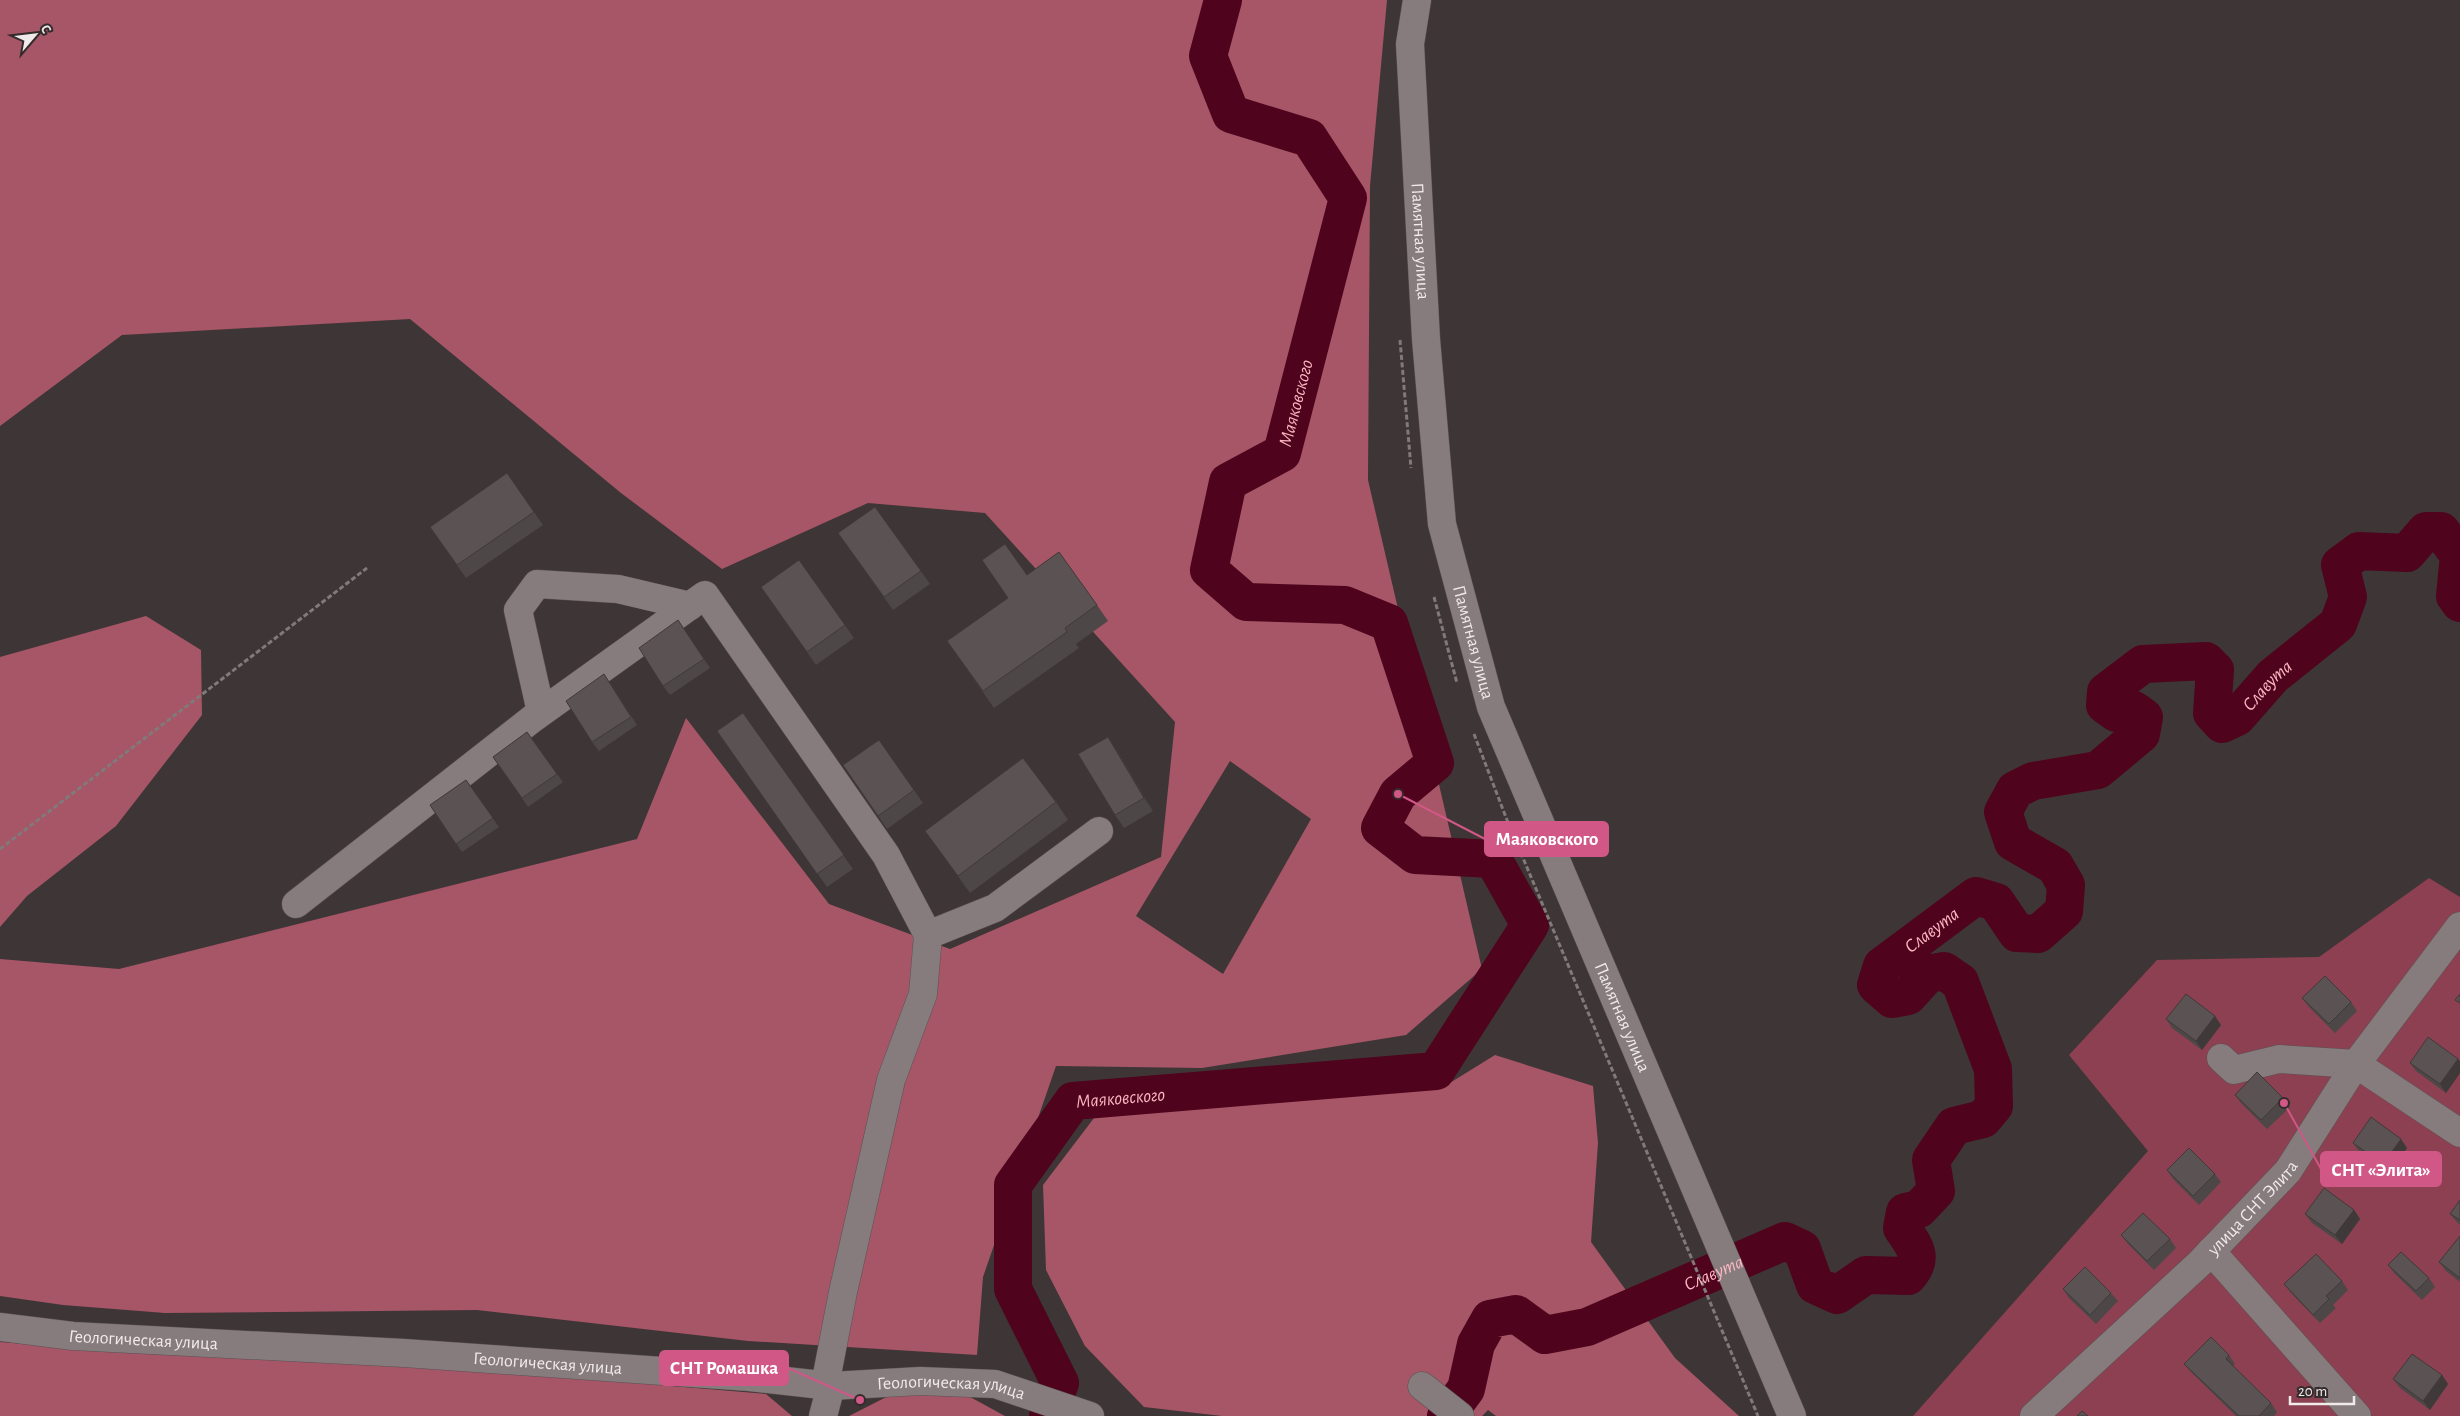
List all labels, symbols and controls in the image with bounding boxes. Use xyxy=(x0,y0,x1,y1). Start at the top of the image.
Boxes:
north arrow xyxy=(10,10,60,60)
text: С xyxy=(38,23,54,36)
street label: Памятная улица xyxy=(1408,182,1432,300)
water label: Маяковского xyxy=(1276,357,1317,449)
street label: Памятная улица xyxy=(1449,584,1497,701)
water label: Славута xyxy=(2239,657,2296,715)
callout: Маяковского xyxy=(1485,822,1608,856)
text: Маяковского xyxy=(1496,830,1598,849)
water label: Славута xyxy=(1901,904,1963,957)
street label: Памятная улица xyxy=(1591,960,1653,1075)
water label: Маяковского xyxy=(1075,1085,1166,1112)
callout: СНТ «Элита» xyxy=(2321,1152,2441,1186)
street label: улица СНТ Элита xyxy=(2204,1158,2302,1260)
text: СНТ «Элита» xyxy=(2331,1161,2431,1180)
water label: Славута xyxy=(1681,1252,1746,1295)
street label: Геологическая улица xyxy=(67,1328,218,1353)
street label: Геологическая улица xyxy=(472,1350,623,1378)
callout: СНТ Ромашка xyxy=(660,1351,788,1385)
text: СНТ Ромашка xyxy=(670,1359,778,1378)
street label: Геологическая улица xyxy=(876,1373,1027,1403)
scale bar xyxy=(2290,1374,2354,1406)
text: 20 m xyxy=(2298,1384,2327,1399)

